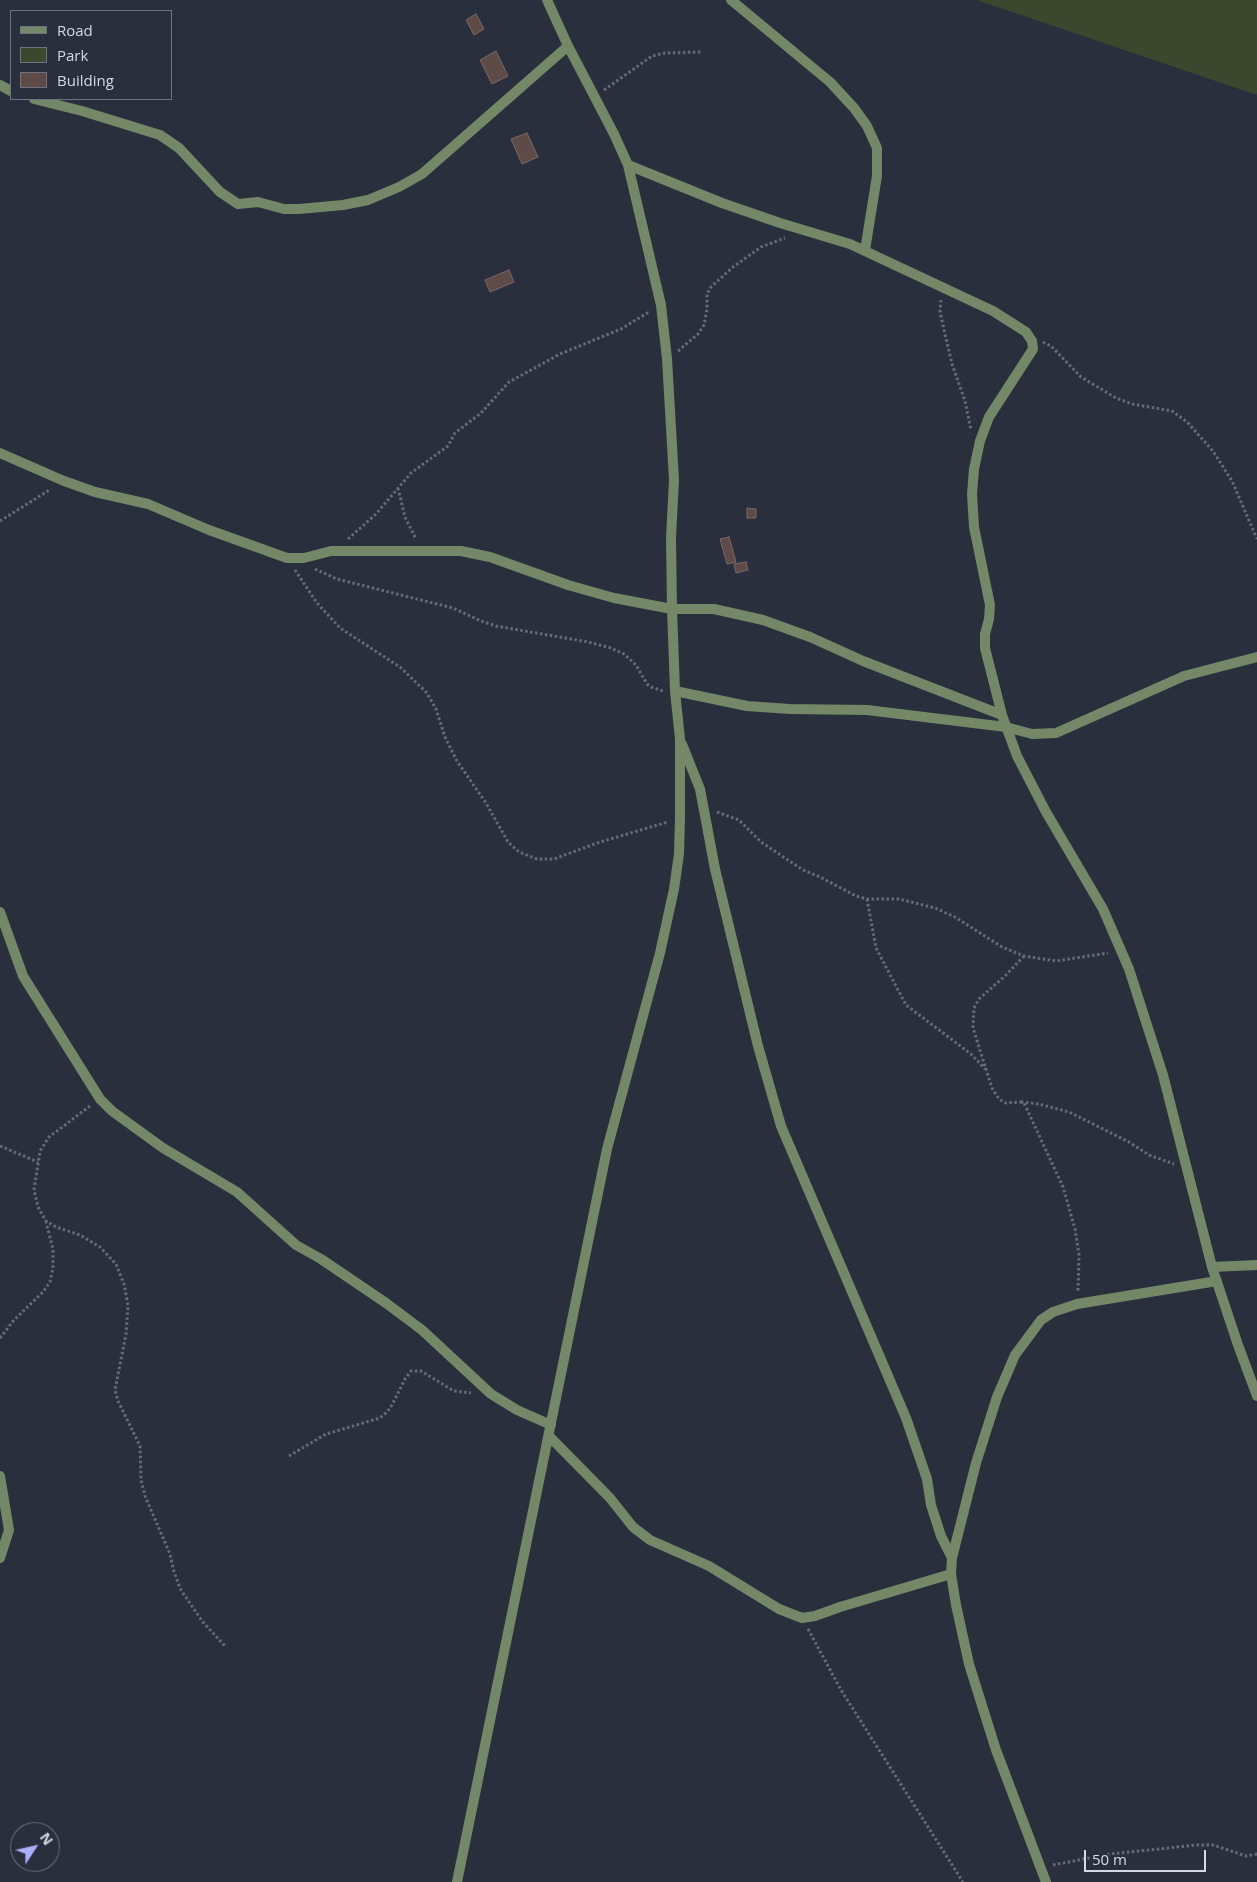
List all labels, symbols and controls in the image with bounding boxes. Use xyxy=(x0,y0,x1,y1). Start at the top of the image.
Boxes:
legend xyxy=(10,10,172,100)
text: Road xyxy=(57,20,93,40)
text: Park xyxy=(57,45,88,65)
text: Building xyxy=(57,70,114,90)
north arrow xyxy=(10,1822,60,1872)
text: N xyxy=(36,1829,58,1849)
scale bar xyxy=(1087,1840,1210,1872)
text: 50 m xyxy=(1092,1849,1127,1869)

